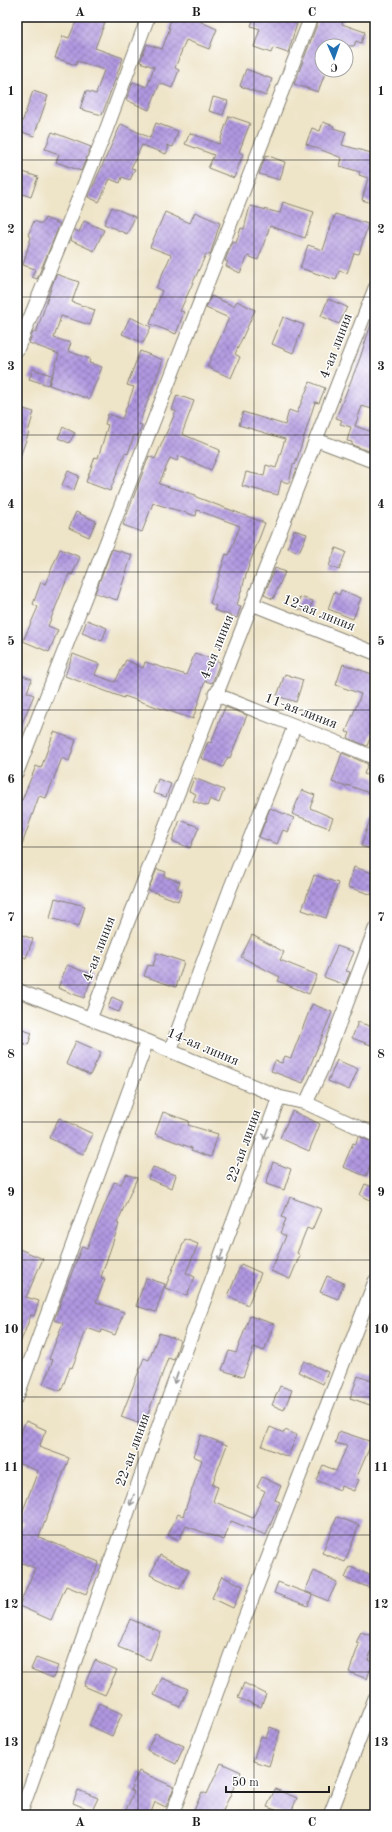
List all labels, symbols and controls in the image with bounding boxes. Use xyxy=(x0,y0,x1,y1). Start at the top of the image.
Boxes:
text: A xyxy=(75,6,85,19)
text: B xyxy=(191,6,201,19)
text: C xyxy=(308,6,316,19)
north arrow xyxy=(314,38,354,78)
text: С xyxy=(330,61,338,72)
text: 1 xyxy=(7,85,15,98)
text: 1 xyxy=(377,85,385,98)
text: 2 xyxy=(7,223,15,236)
text: 2 xyxy=(377,223,385,236)
street label: 4-ая линия xyxy=(317,312,355,380)
text: 3 xyxy=(7,360,15,373)
text: 3 xyxy=(377,360,385,373)
text: 4 xyxy=(7,498,15,511)
text: 4 xyxy=(377,498,385,511)
street label: 12-ая линия xyxy=(281,592,357,634)
street label: 4-ая линия xyxy=(198,613,236,681)
text: 5 xyxy=(7,635,15,648)
text: 5 xyxy=(377,635,385,648)
street label: 11-ая линия xyxy=(263,691,339,731)
text: 6 xyxy=(7,773,15,786)
text: 6 xyxy=(377,773,385,786)
text: 7 xyxy=(7,911,15,924)
text: 7 xyxy=(377,911,385,924)
street label: 4-ая линия xyxy=(80,915,118,983)
street label: 14-ая линия xyxy=(165,1026,241,1068)
text: 8 xyxy=(7,1048,15,1061)
text: 8 xyxy=(377,1048,385,1061)
street label: 22-ая линия xyxy=(224,1108,264,1184)
one-way arrow xyxy=(261,1127,269,1139)
text: 9 xyxy=(7,1186,15,1199)
text: 9 xyxy=(377,1186,385,1199)
one-way arrow xyxy=(216,1249,224,1261)
text: 10 xyxy=(3,1323,19,1336)
text: 10 xyxy=(373,1323,389,1336)
one-way arrow xyxy=(172,1371,179,1384)
street label: 22-ая линия xyxy=(113,1412,153,1488)
text: 11 xyxy=(3,1461,19,1474)
text: 11 xyxy=(373,1461,389,1474)
one-way arrow xyxy=(128,1494,136,1506)
text: 12 xyxy=(3,1598,19,1611)
text: 12 xyxy=(373,1598,389,1611)
text: 13 xyxy=(3,1736,19,1749)
text: 13 xyxy=(373,1736,389,1749)
scale bar xyxy=(226,1768,329,1794)
text: 50 m xyxy=(232,1776,259,1789)
text: A xyxy=(75,1816,85,1829)
text: B xyxy=(191,1816,201,1829)
text: C xyxy=(308,1816,316,1829)

